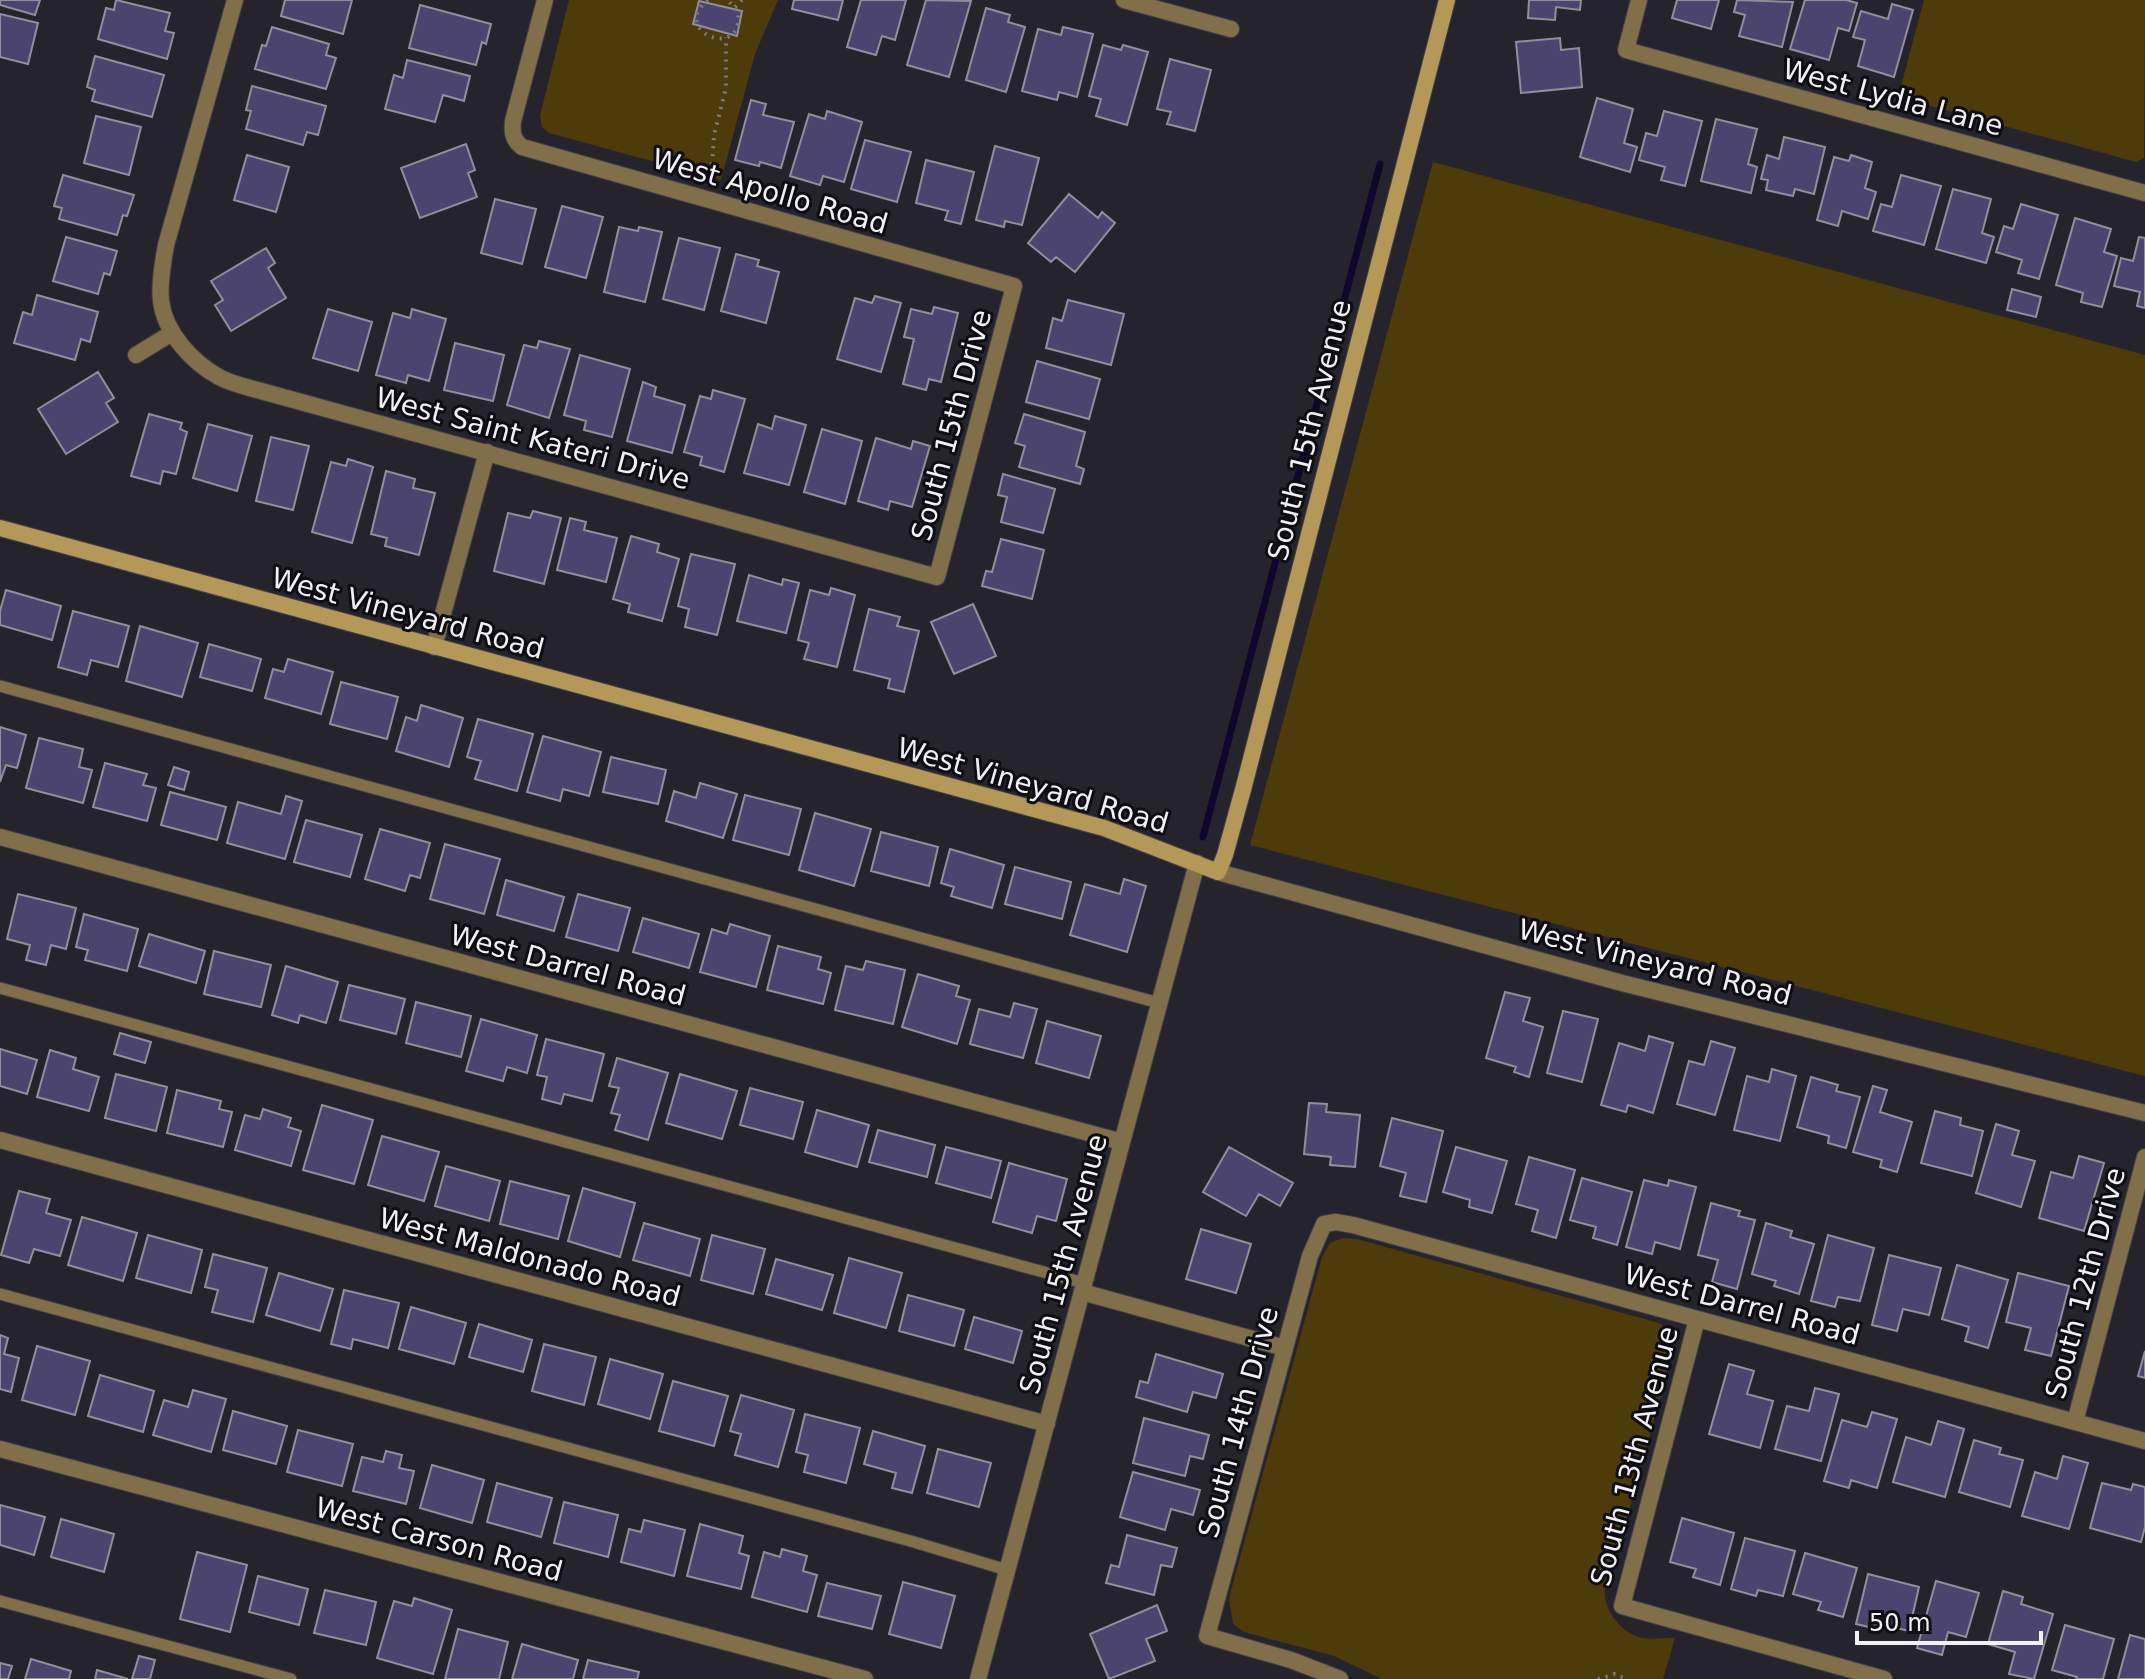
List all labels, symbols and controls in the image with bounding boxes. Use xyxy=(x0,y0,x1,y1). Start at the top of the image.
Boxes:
street label: West Lydia Lane xyxy=(1779,52,2007,143)
street label: West Apollo Road xyxy=(648,142,892,241)
street label: South 15th Avenue xyxy=(1261,296,1358,564)
street label: South 15th Drive xyxy=(905,306,998,544)
street label: West Saint Kateri Drive xyxy=(372,381,694,496)
street label: West Vineyard Road xyxy=(268,561,548,666)
street label: West Vineyard Road xyxy=(893,731,1172,840)
street label: West Vineyard Road xyxy=(1515,913,1795,1012)
street label: West Darrel Road xyxy=(446,918,689,1013)
street label: South 15th Avenue xyxy=(1013,1131,1114,1398)
street label: South 12th Drive xyxy=(2039,1164,2132,1402)
street label: West Maldonado Road xyxy=(376,1201,684,1314)
street label: West Darrel Road xyxy=(1620,1257,1863,1352)
street label: South 14th Drive xyxy=(1192,1303,1285,1541)
street label: South 13th Avenue xyxy=(1584,1323,1685,1590)
street label: West Carson Road xyxy=(312,1491,566,1588)
scale bar xyxy=(1857,1595,2041,1645)
text: 50 m xyxy=(1869,1609,1931,1637)

